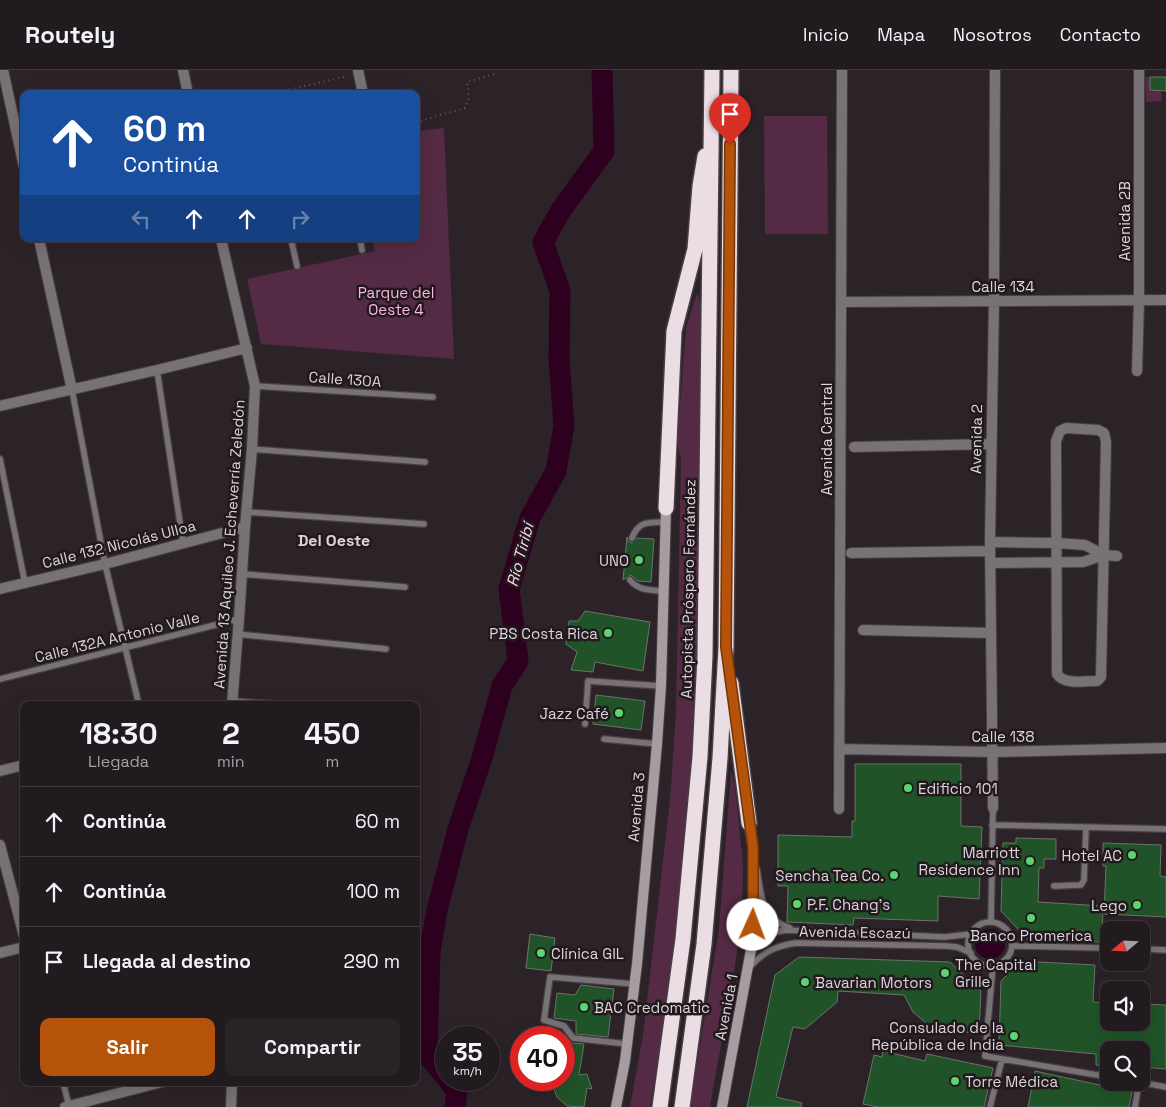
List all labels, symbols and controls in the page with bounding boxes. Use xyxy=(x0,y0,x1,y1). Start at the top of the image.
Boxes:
text: Routely xyxy=(25,19,115,50)
text: Inicio xyxy=(803,23,849,46)
text: Mapa xyxy=(877,23,925,46)
text: Nosotros xyxy=(953,23,1032,46)
text: Contacto xyxy=(1060,23,1141,46)
pin xyxy=(709,93,751,144)
icon: arrive xyxy=(716,100,744,128)
text: 60 m xyxy=(123,107,206,151)
icon: ahead xyxy=(40,110,105,175)
text: Continúa xyxy=(123,150,219,178)
street label: Avenida 2B xyxy=(1115,181,1134,261)
icon: left xyxy=(127,205,155,233)
icon: ahead xyxy=(180,205,208,233)
icon: ahead xyxy=(233,205,261,233)
icon: right xyxy=(286,205,314,233)
street label: Calle 134 xyxy=(971,277,1035,296)
park label: Parque del Oeste 4 xyxy=(358,283,434,319)
street label: Calle 130A xyxy=(308,367,382,391)
street label: Avenida Central xyxy=(817,383,836,495)
street label: Avenida 13 Aquileo J. Echeverría Zeledón xyxy=(209,399,249,689)
street label: Avenida 2 xyxy=(966,404,986,474)
street label: Autopista Próspero Fernández xyxy=(677,479,699,699)
street label: Calle 132 Nicolás Ulloa xyxy=(40,516,198,572)
water label: Río Tiribí xyxy=(501,518,539,589)
district label: Del Oeste xyxy=(298,530,370,551)
place label: UNO xyxy=(599,551,629,570)
marker: UNO xyxy=(633,554,645,566)
street label: Calle 132A Antonio Valle xyxy=(33,607,202,667)
place label: PBS Costa Rica xyxy=(489,624,598,643)
marker: PBS Costa Rica xyxy=(602,627,614,639)
place label: Jazz Café xyxy=(539,704,609,723)
marker: Jazz Café xyxy=(613,707,625,719)
text: 18:30 xyxy=(79,714,158,753)
text: 2 xyxy=(222,714,240,753)
text: 450 xyxy=(304,714,361,753)
street label: Calle 138 xyxy=(971,727,1035,746)
text: Llegada xyxy=(88,751,149,772)
text: min xyxy=(217,751,245,772)
text: m xyxy=(325,751,339,772)
street label: Avenida 3 xyxy=(623,771,649,843)
place label: Edificio 101 xyxy=(918,779,998,798)
marker: Edificio 101 xyxy=(902,782,914,794)
icon: ahead xyxy=(40,808,68,836)
text: Continúa xyxy=(83,809,166,834)
text: 60 m xyxy=(355,809,400,834)
place label: Marriott Residence Inn xyxy=(919,843,1020,879)
place label: Hotel AC xyxy=(1061,846,1122,865)
marker: Hotel AC xyxy=(1126,849,1138,861)
marker: Marriott Residence Inn xyxy=(1024,855,1036,867)
place label: Sencha Tea Co. xyxy=(775,866,884,885)
marker: Sencha Tea Co. xyxy=(888,869,900,881)
icon: ahead xyxy=(40,878,68,906)
text: Continúa xyxy=(83,879,166,904)
text: 100 m xyxy=(346,879,400,904)
place label: P.F. Chang's xyxy=(807,895,890,914)
place label: Lego xyxy=(1091,896,1127,915)
position arrow xyxy=(726,898,778,950)
marker: P.F. Chang's xyxy=(791,898,803,910)
marker: Lego xyxy=(1131,899,1143,911)
marker: Banco Promerica xyxy=(1025,912,1037,924)
north arrow xyxy=(1100,921,1150,971)
map controls xyxy=(1100,921,1150,1091)
street label: Avenida Escazú xyxy=(799,922,911,942)
place label: Banco Promerica xyxy=(970,926,1092,945)
place label: Clínica GIL xyxy=(551,944,624,963)
marker: Clínica GIL xyxy=(535,947,547,959)
icon: arrive xyxy=(40,948,68,976)
text: Llegada al destino xyxy=(83,949,251,974)
text: 290 m xyxy=(344,949,400,974)
place label: The Capital Grille xyxy=(955,955,1037,991)
marker: The Capital Grille xyxy=(939,967,951,979)
street label: Avenida 1 xyxy=(710,972,742,1042)
place label: Bavarian Motors xyxy=(815,973,932,992)
marker: Bavarian Motors xyxy=(799,976,811,988)
button: sound xyxy=(1100,981,1150,1031)
place label: BAC Credomatic xyxy=(594,998,710,1017)
marker: BAC Credomatic xyxy=(578,1001,590,1013)
button: Salir xyxy=(40,1018,215,1076)
button: Compartir xyxy=(225,1018,400,1076)
place label: Consulado de la República de India xyxy=(871,1018,1004,1054)
speed limit sign: 40 xyxy=(510,1026,575,1091)
marker: Consulado de la República de India xyxy=(1008,1030,1020,1042)
text: 35 xyxy=(452,1036,483,1068)
button: search xyxy=(1100,1041,1150,1091)
text: km/h xyxy=(453,1063,482,1079)
place label: Torre Médica xyxy=(965,1072,1059,1091)
marker: Torre Médica xyxy=(949,1075,961,1087)

